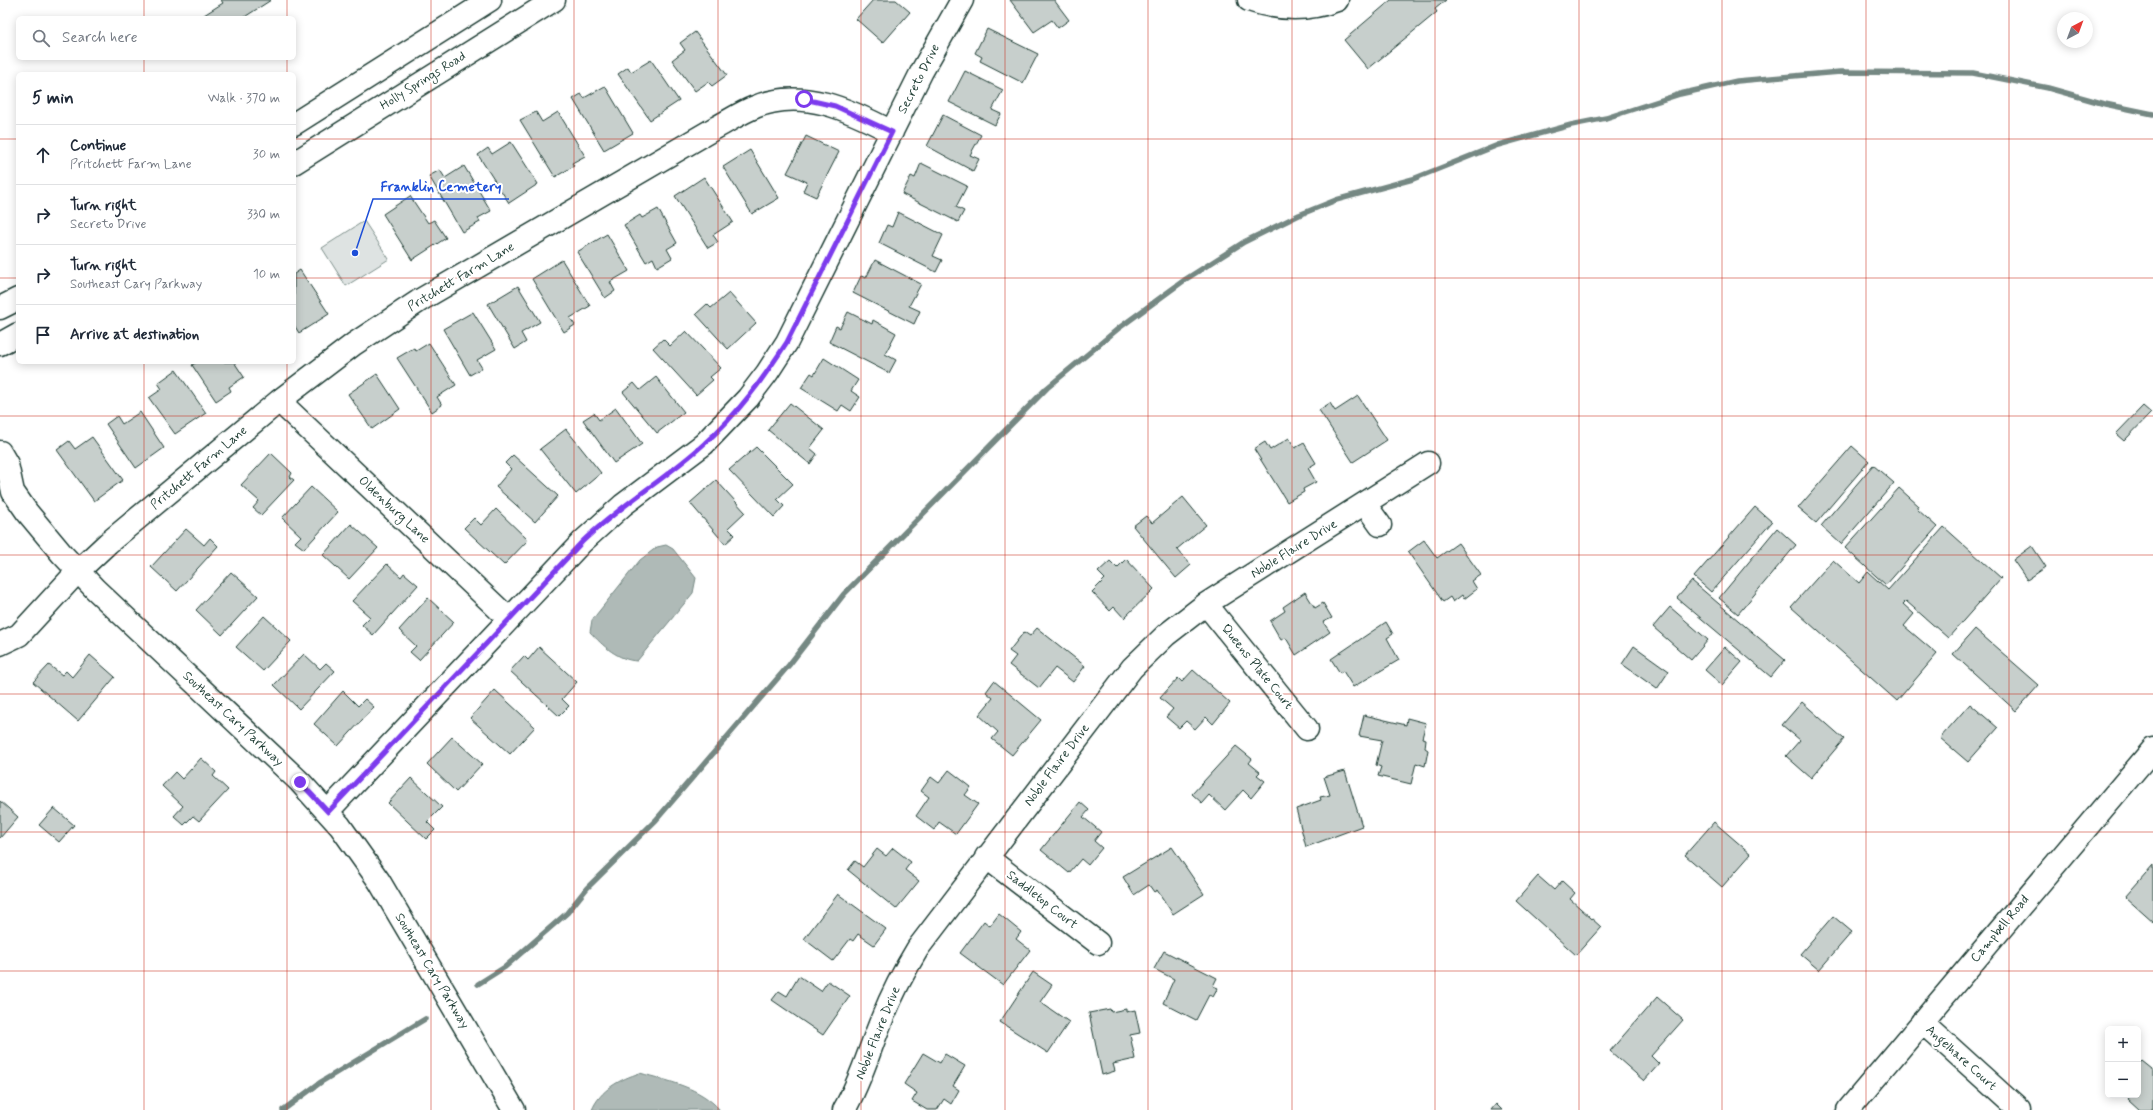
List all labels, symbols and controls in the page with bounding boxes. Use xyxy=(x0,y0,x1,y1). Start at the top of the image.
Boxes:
north arrow xyxy=(2057,12,2093,48)
search box xyxy=(16,16,296,60)
icon: search xyxy=(30,27,52,49)
text: Search here xyxy=(62,28,138,48)
street label: Secreto Drive xyxy=(894,41,944,117)
street label: Holly Springs Road xyxy=(377,48,470,115)
text: 5 min xyxy=(32,87,74,109)
text: Walk · 370 m xyxy=(208,90,280,107)
route start xyxy=(795,90,813,108)
text: Continue xyxy=(70,136,126,156)
icon: ahead xyxy=(32,144,54,166)
text: 30 m xyxy=(253,146,280,163)
text: Pritchett Farm Lane xyxy=(70,156,192,173)
callout: Franklin Cemetery xyxy=(373,173,509,199)
text: Franklin Cemetery xyxy=(380,178,502,196)
text: Turn right xyxy=(70,196,137,216)
icon: right xyxy=(32,204,54,226)
text: 330 m xyxy=(247,206,280,223)
text: Secreto Drive xyxy=(70,216,146,233)
street label: Pritchett Farm Lane xyxy=(404,238,518,316)
text: Turn right xyxy=(70,256,137,276)
icon: right xyxy=(32,264,54,286)
text: 10 m xyxy=(253,266,280,283)
text: Southeast Cary Parkway xyxy=(70,276,202,293)
icon: arrive xyxy=(32,324,54,346)
text: Arrive at destination xyxy=(70,325,199,345)
street label: Pritchett Farm Lane xyxy=(147,422,251,514)
street label: Oldenburg Lane xyxy=(354,472,433,548)
street label: Noble Flaire Drive xyxy=(1248,516,1340,582)
street label: Queens Plate Court xyxy=(1217,621,1297,713)
street label: Southeast Cary Parkway xyxy=(179,668,287,771)
street label: Noble Flaire Drive xyxy=(1020,720,1094,810)
route end xyxy=(291,773,309,791)
street label: Saddletop Court xyxy=(1003,867,1081,933)
street label: Campbell Road xyxy=(1967,892,2033,966)
street label: Southeast Cary Parkway xyxy=(391,910,474,1032)
street label: Noble Flaire Drive xyxy=(852,984,904,1082)
street label: Angelhare Court xyxy=(1921,1022,2000,1096)
map controls xyxy=(2105,1026,2141,1098)
button: + xyxy=(2105,1026,2141,1062)
button: − xyxy=(2105,1062,2141,1098)

